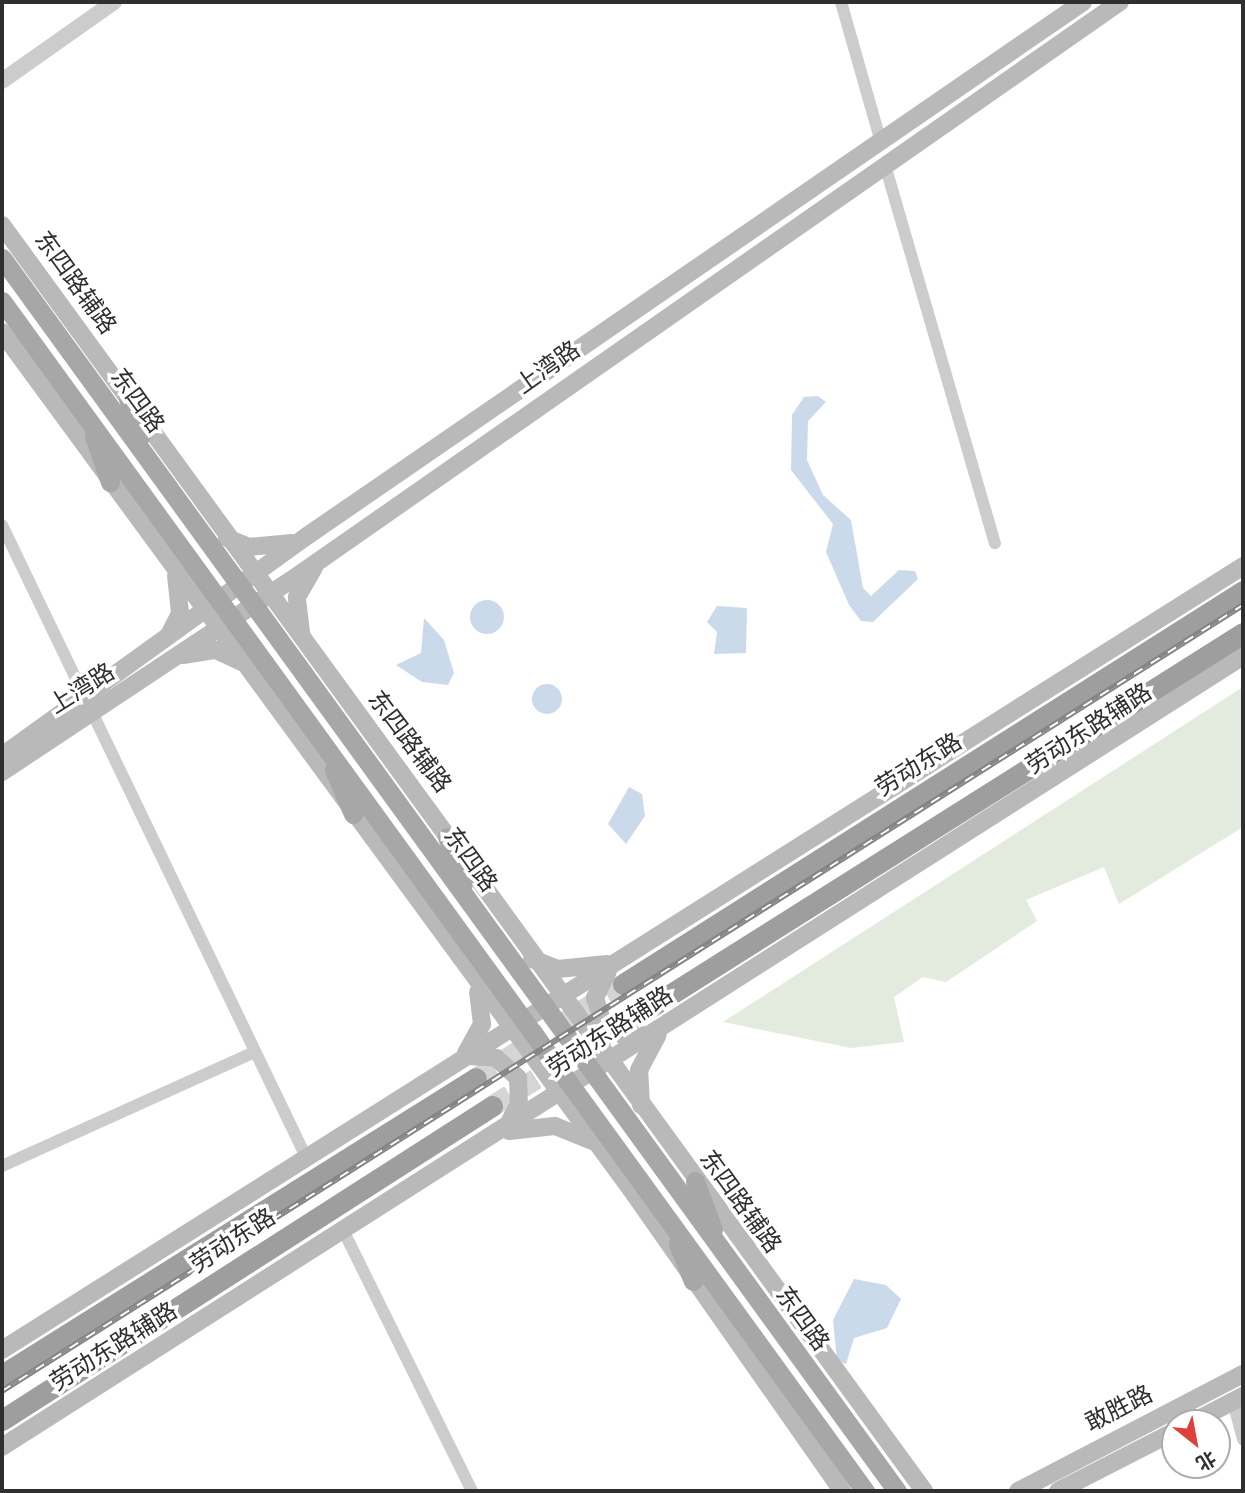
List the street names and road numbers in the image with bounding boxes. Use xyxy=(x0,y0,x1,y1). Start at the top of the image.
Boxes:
street label: 东四路辅路 xyxy=(28,226,122,340)
street label: 上湾路 xyxy=(510,336,586,400)
street label: 东四路 xyxy=(104,363,170,439)
street label: 上湾路 xyxy=(44,658,120,720)
street label: 劳动东路辅路 xyxy=(1021,678,1157,780)
street label: 东四路辅路 xyxy=(361,685,457,799)
street label: 劳动东路 xyxy=(871,727,967,803)
street label: 东四路 xyxy=(437,822,503,898)
street label: 劳动东路辅路 xyxy=(542,981,678,1083)
street label: 东四路辅路 xyxy=(693,1145,787,1259)
street label: 劳动东路 xyxy=(185,1203,281,1279)
street label: 东四路 xyxy=(769,1281,835,1357)
street label: 劳动东路辅路 xyxy=(45,1297,183,1397)
street label: 敢胜路 xyxy=(1080,1380,1158,1438)

